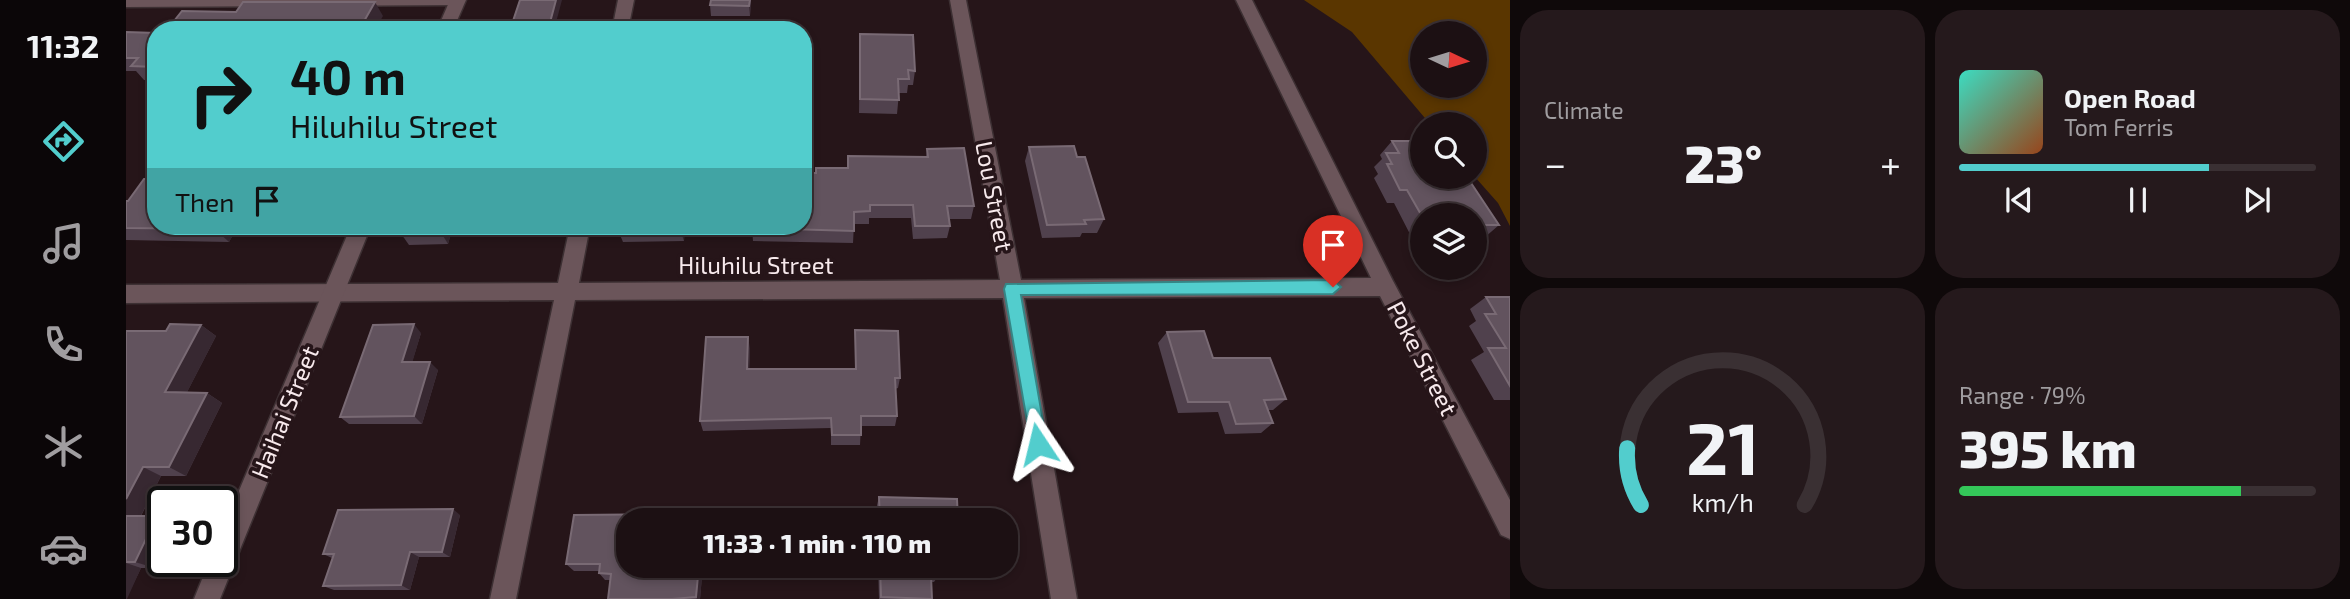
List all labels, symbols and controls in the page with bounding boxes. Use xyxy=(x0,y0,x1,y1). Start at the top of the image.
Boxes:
north arrow xyxy=(1410,21,1488,98)
map controls xyxy=(1410,21,1487,280)
text: 11:32 xyxy=(27,26,99,64)
text: 40 m xyxy=(290,46,406,105)
icon: right xyxy=(175,49,266,140)
text: Open Road xyxy=(2064,82,2196,113)
text: Climate xyxy=(1544,96,1624,124)
text: Hiluhilu Street xyxy=(290,106,497,144)
button: search xyxy=(1410,112,1487,189)
text: Tom Ferris xyxy=(2064,113,2173,141)
icon: directions xyxy=(39,117,88,166)
text: 23° xyxy=(1684,131,1762,193)
street label: Lou Street xyxy=(970,138,1020,254)
text: − xyxy=(1544,140,1566,186)
text: + xyxy=(1880,140,1901,186)
icon: previous xyxy=(2000,181,2038,219)
icon: pause xyxy=(2119,181,2157,219)
icon: next xyxy=(2238,181,2276,219)
icon: arrive xyxy=(248,182,286,220)
text: Then xyxy=(175,186,234,217)
button: layers xyxy=(1410,203,1487,280)
pin xyxy=(1303,215,1363,287)
icon: music xyxy=(39,219,88,268)
icon: arrive xyxy=(1314,226,1352,264)
street label: Hiluhilu Street xyxy=(678,250,834,279)
street label: Poke Street xyxy=(1382,296,1464,420)
icon: phone xyxy=(39,320,88,369)
street label: Haihai Street xyxy=(244,342,324,482)
text: Range · 79% xyxy=(1959,381,2085,409)
text: 21 xyxy=(1686,402,1759,490)
position arrow xyxy=(1001,407,1075,481)
text: 395 km xyxy=(1959,416,2137,478)
icon: climate xyxy=(39,422,88,471)
speed limit sign: 30 xyxy=(147,486,238,577)
text: km/h xyxy=(1691,486,1754,516)
icon: car xyxy=(39,524,88,573)
text: 11:33 · 1 min · 110 m xyxy=(703,527,931,558)

